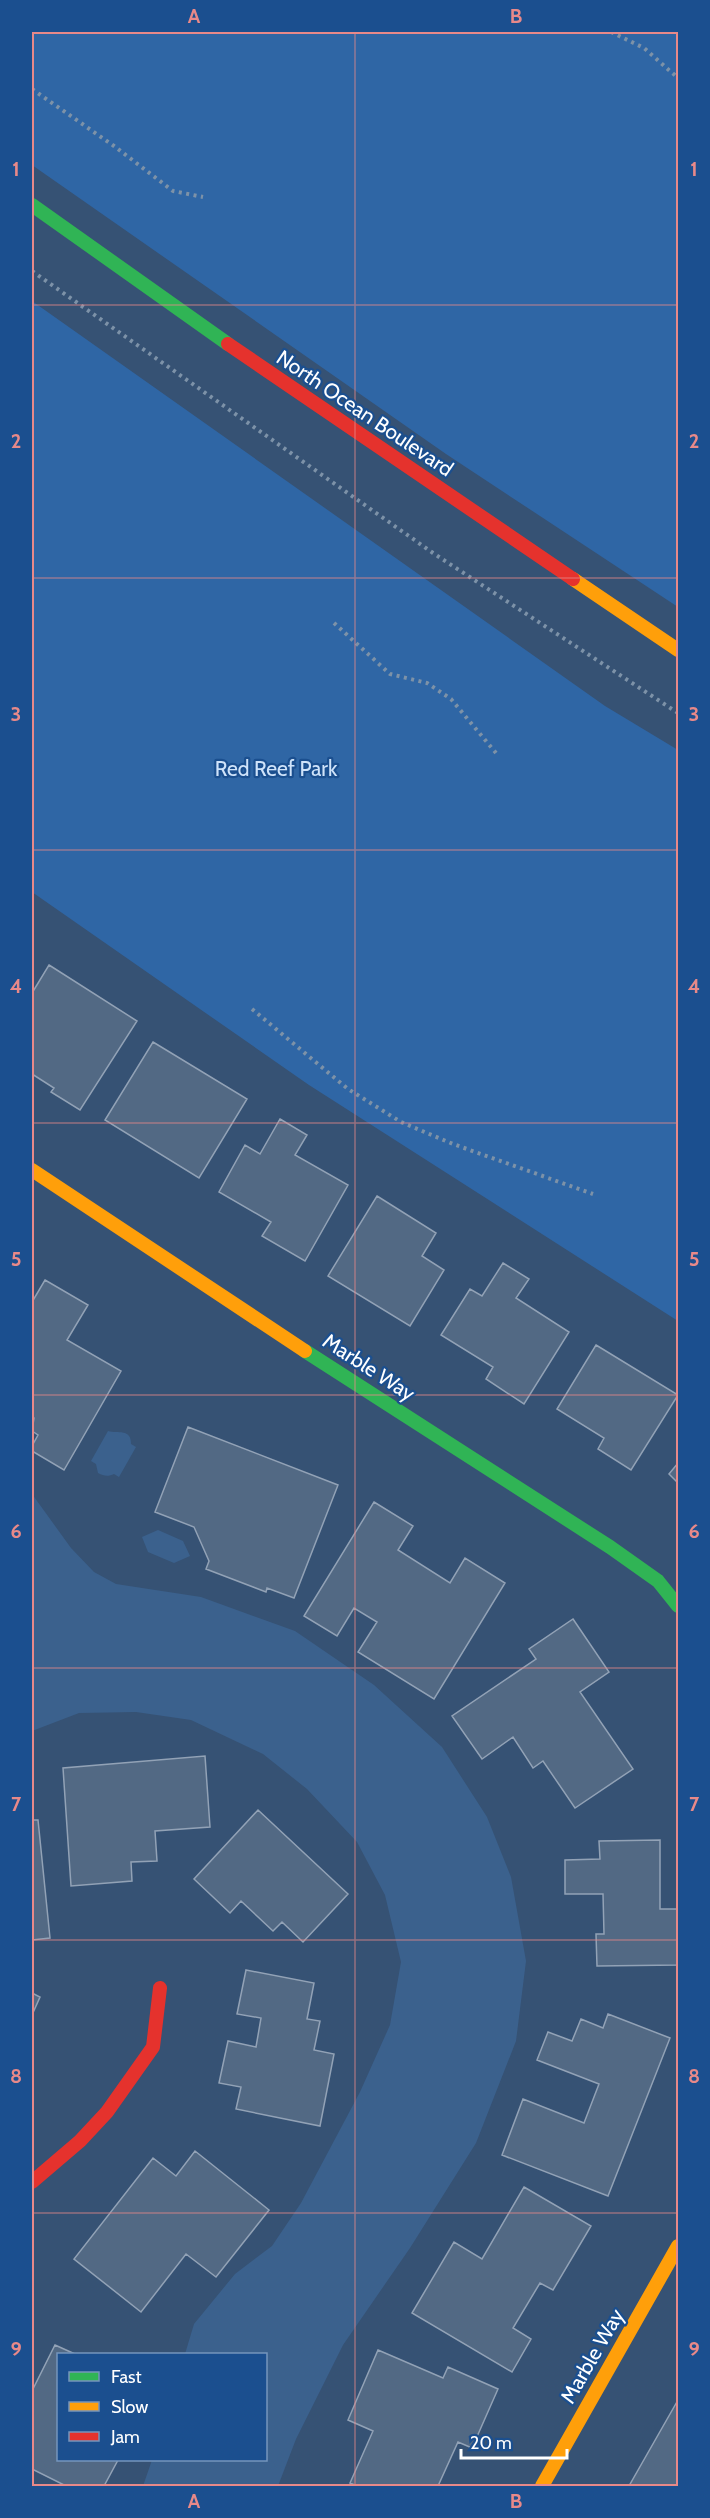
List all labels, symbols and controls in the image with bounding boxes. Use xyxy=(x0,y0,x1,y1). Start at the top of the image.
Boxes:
text: A xyxy=(188,4,201,28)
text: B xyxy=(510,4,522,28)
text: 1 xyxy=(12,157,20,181)
text: 1 xyxy=(690,157,698,181)
street label: North Ocean Boulevard xyxy=(272,345,458,481)
text: 2 xyxy=(11,429,21,453)
text: 2 xyxy=(689,429,699,453)
text: 3 xyxy=(11,702,21,726)
text: 3 xyxy=(689,702,699,726)
park label: Red Reef Park xyxy=(215,756,338,781)
text: 4 xyxy=(10,974,22,998)
text: 4 xyxy=(688,974,700,998)
text: 5 xyxy=(11,1247,21,1271)
text: 5 xyxy=(689,1247,699,1271)
street label: Marble Way xyxy=(318,1328,420,1406)
text: 6 xyxy=(10,1519,22,1543)
text: 6 xyxy=(688,1519,700,1543)
text: 7 xyxy=(11,1792,22,1816)
text: 7 xyxy=(689,1792,700,1816)
text: 8 xyxy=(10,2064,22,2088)
text: 8 xyxy=(688,2064,700,2088)
street label: Marble Way xyxy=(555,2304,629,2408)
text: 9 xyxy=(10,2337,22,2361)
text: 9 xyxy=(688,2337,700,2361)
legend xyxy=(57,2353,267,2461)
text: Fast xyxy=(111,2366,142,2388)
text: Slow xyxy=(111,2396,148,2418)
scale bar xyxy=(461,2422,568,2460)
text: Jam xyxy=(110,2426,140,2448)
text: 20 m xyxy=(470,2432,512,2454)
text: A xyxy=(188,2489,201,2513)
text: B xyxy=(510,2489,522,2513)

